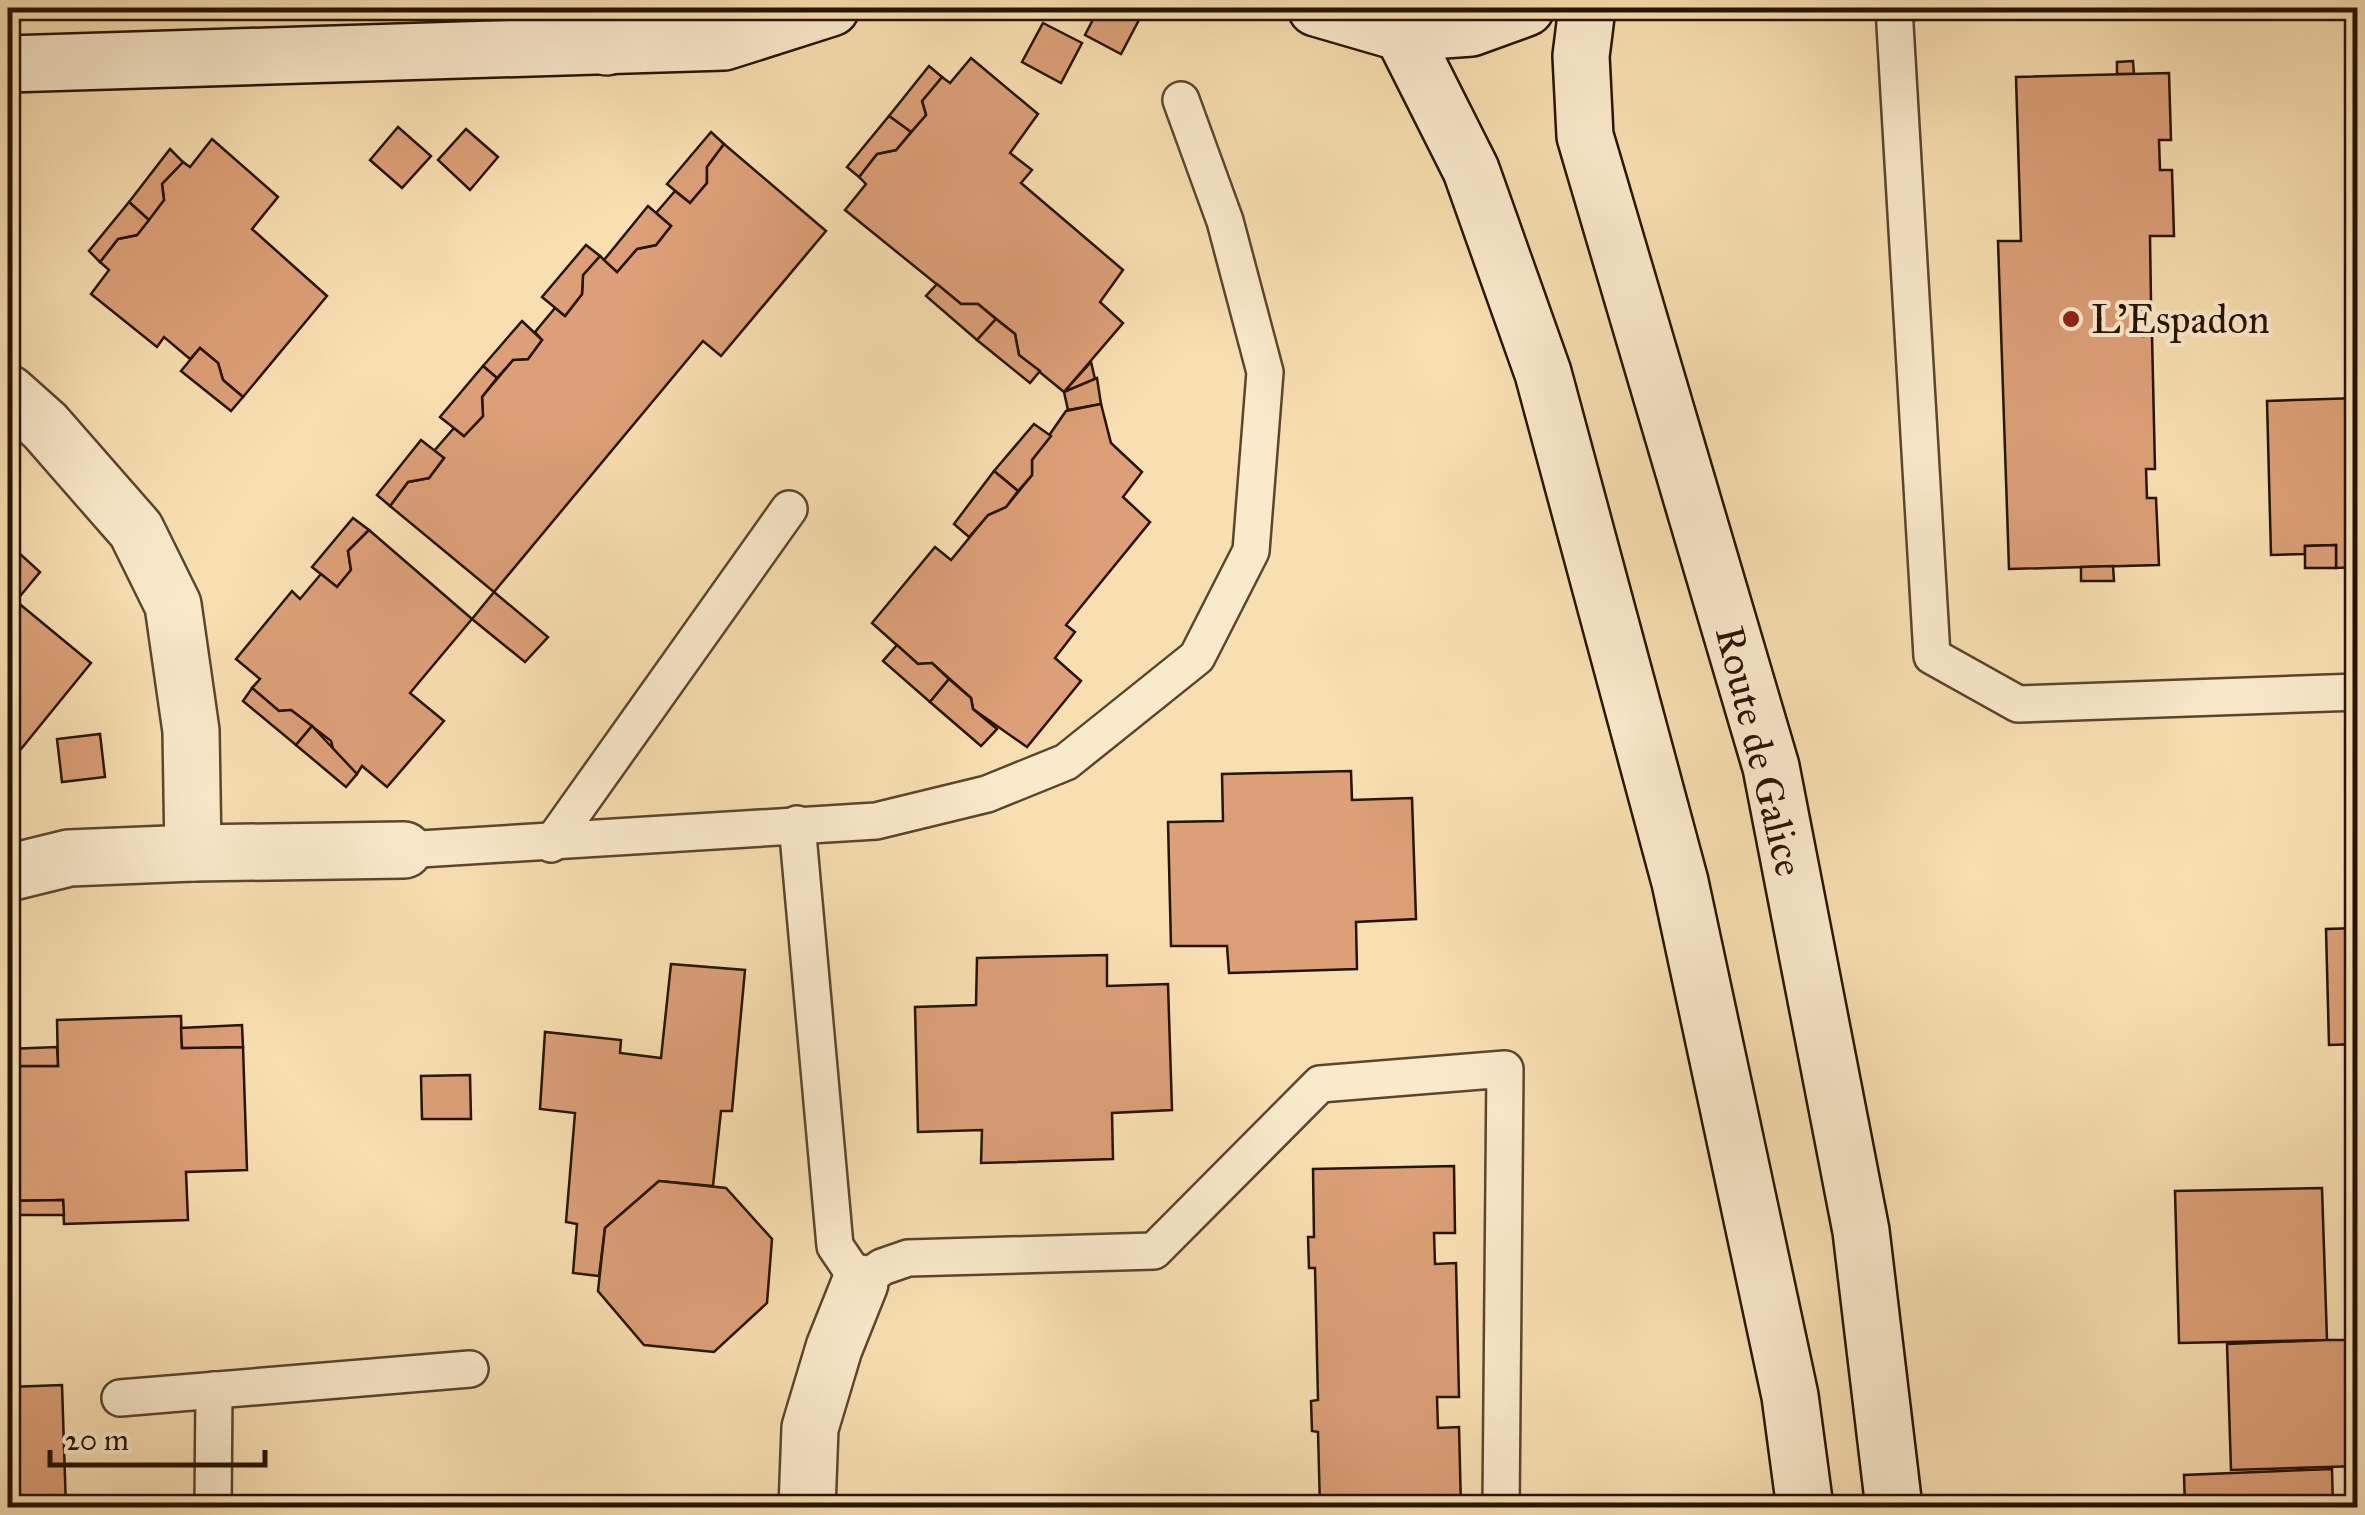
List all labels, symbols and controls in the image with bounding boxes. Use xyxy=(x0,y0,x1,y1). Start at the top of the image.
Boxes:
place label: L'Espadon xyxy=(2091,295,2270,344)
marker: L'Espadon xyxy=(2060,308,2082,330)
street label: Route de Galice xyxy=(1705,621,1814,881)
scale bar xyxy=(50,1405,265,1467)
text: 20 m xyxy=(65,1422,129,1458)

